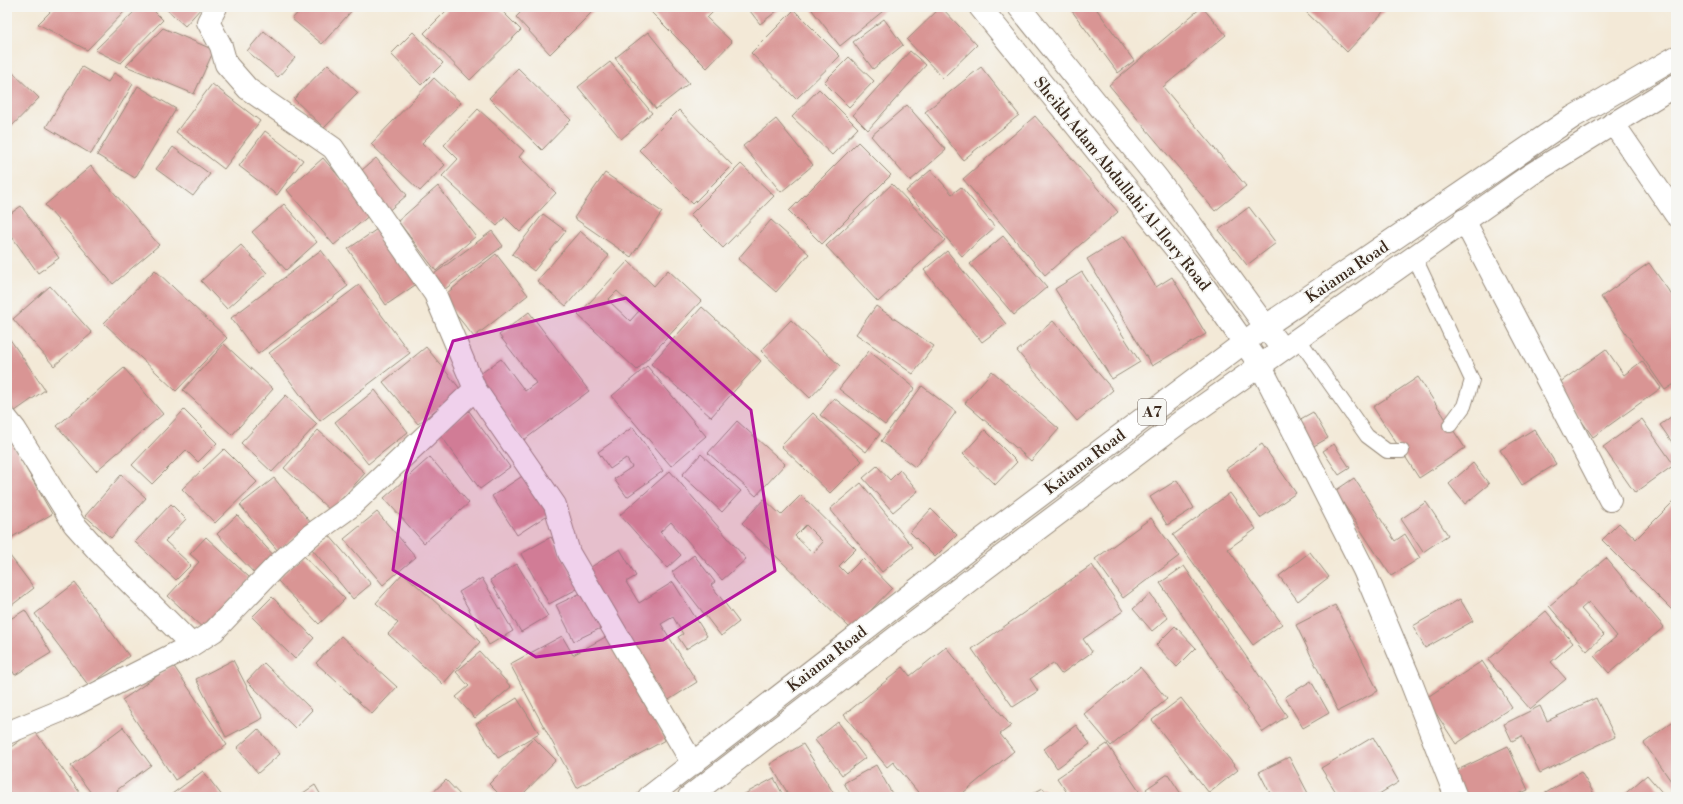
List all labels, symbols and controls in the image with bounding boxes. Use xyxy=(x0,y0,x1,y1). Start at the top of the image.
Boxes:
street label: Sheikh Adam Abdullahi Al-Ilory Road xyxy=(1029,73,1215,295)
street label: Kaiama Road xyxy=(1301,237,1393,307)
road number: A7 xyxy=(1138,399,1166,425)
street label: Kaiama Road xyxy=(1041,425,1129,499)
street label: Kaiama Road xyxy=(783,621,871,697)

